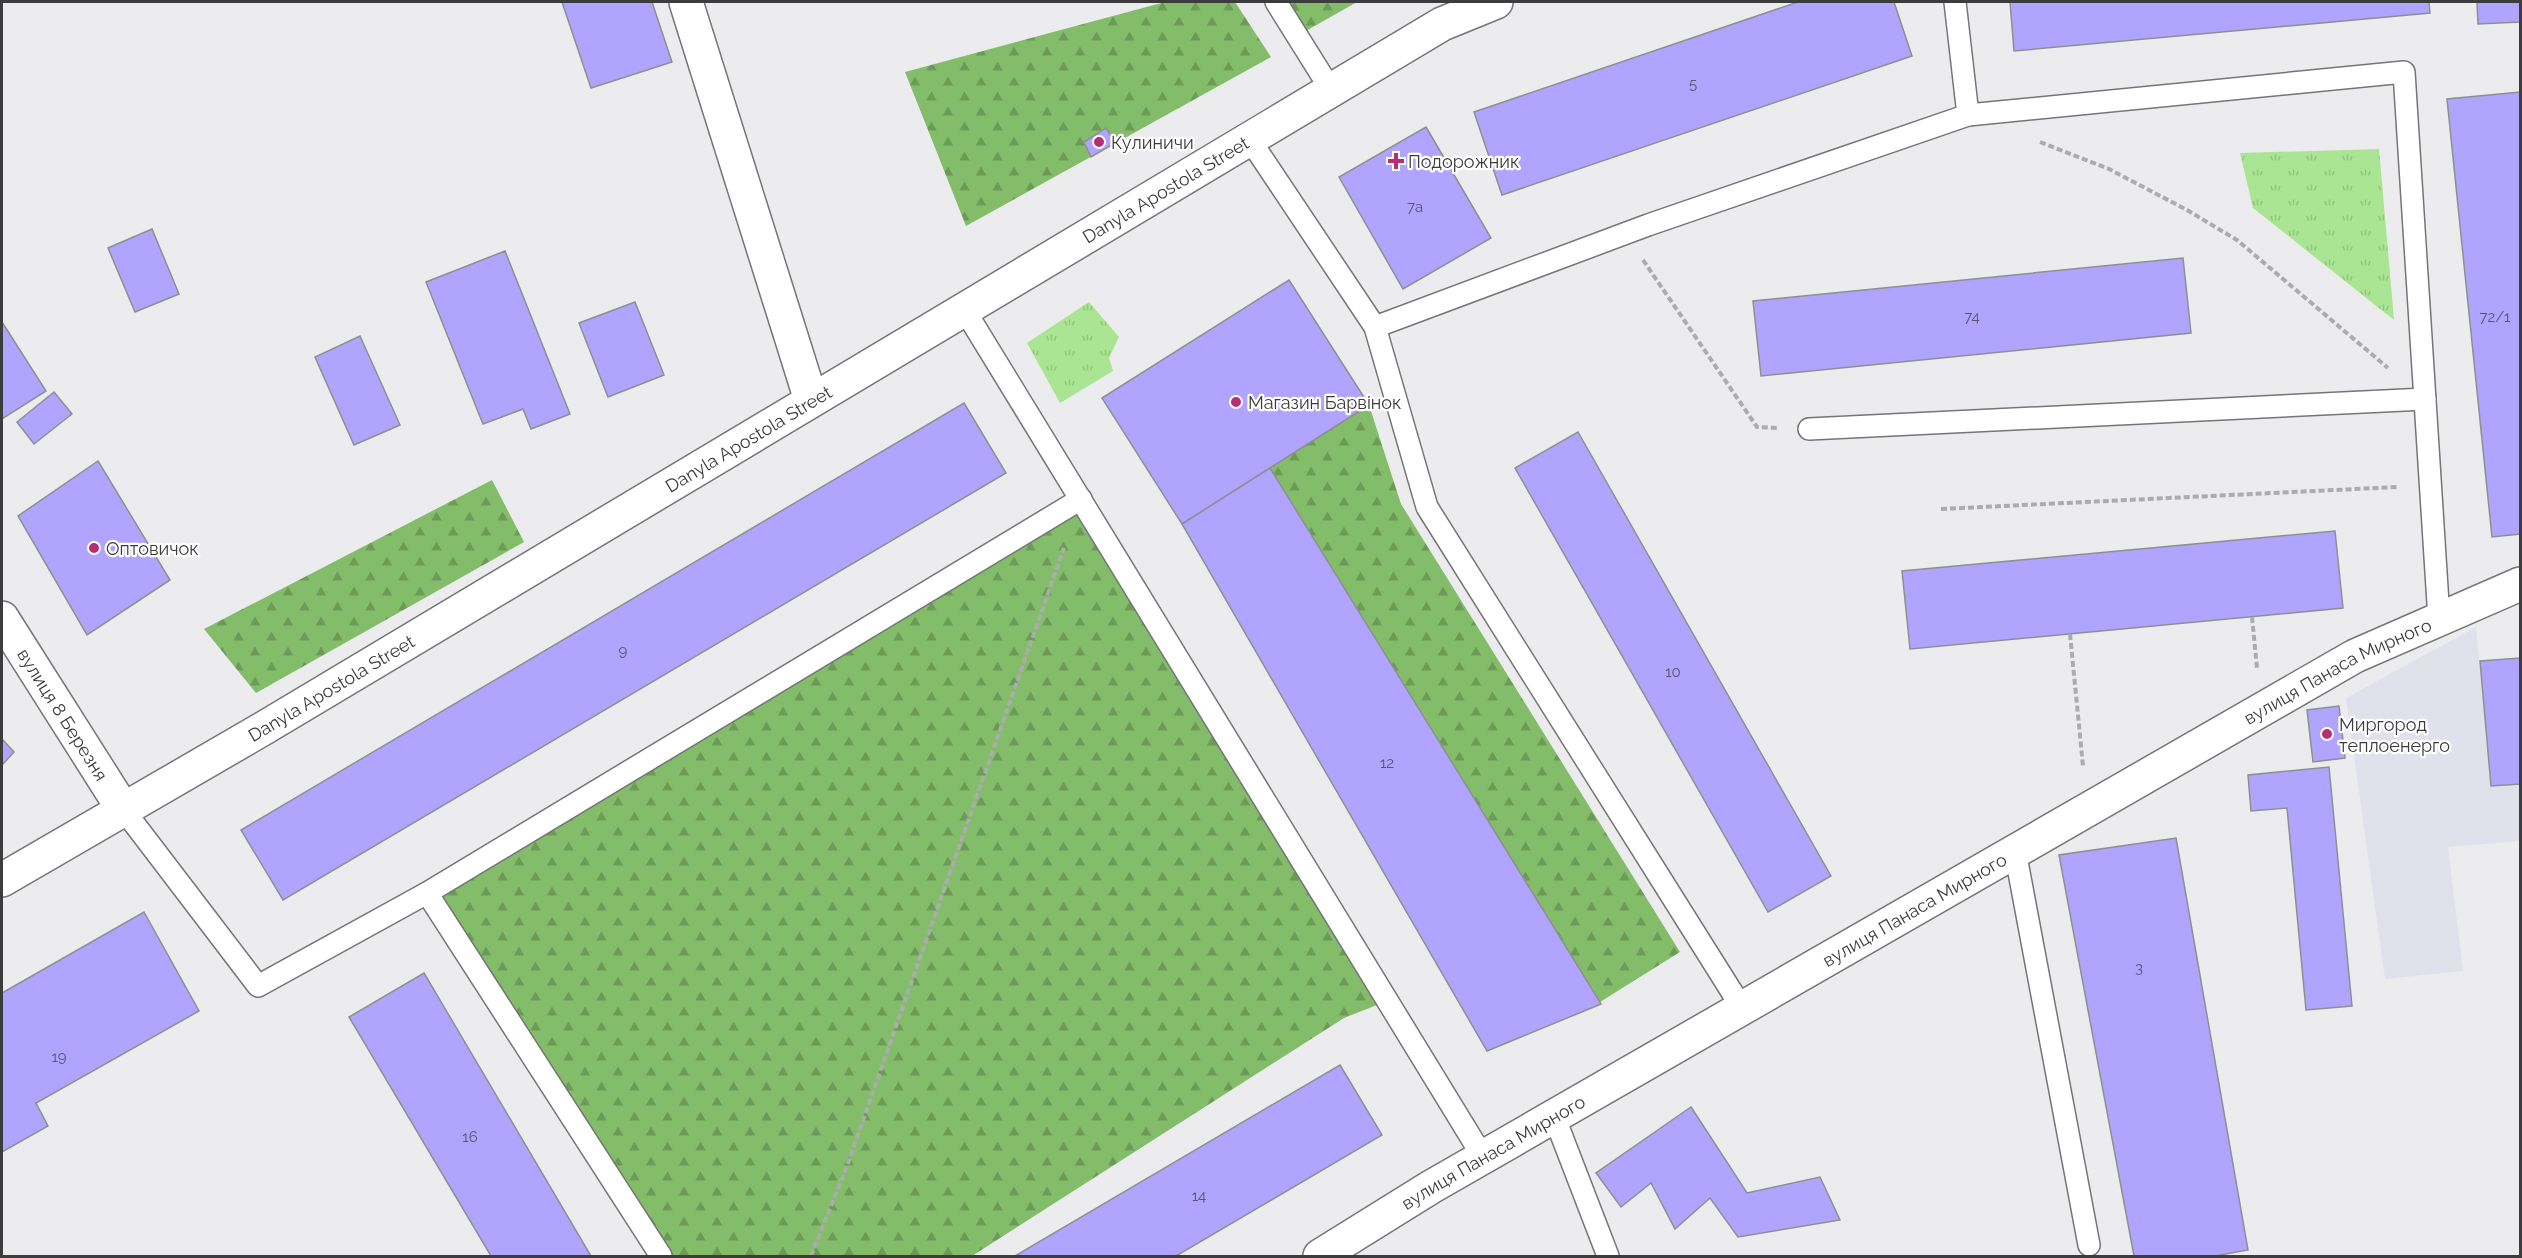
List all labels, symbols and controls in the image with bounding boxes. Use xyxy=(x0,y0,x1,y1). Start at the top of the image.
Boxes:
house number: 5 xyxy=(1689,75,1697,93)
street label: Danyla Apostola Street xyxy=(1078,132,1252,247)
place label: Кулиничи xyxy=(1111,132,1194,153)
marker: Кулиничи xyxy=(1092,135,1106,149)
place label: Подорожник xyxy=(1408,151,1519,172)
marker: Подорожник xyxy=(1389,154,1403,168)
house number: 7а xyxy=(1407,198,1423,216)
house number: 74 xyxy=(1964,308,1980,326)
house number: 72/1 xyxy=(2479,308,2511,326)
street label: Danyla Apostola Street xyxy=(661,381,835,496)
place label: Магазин Барвінок xyxy=(1248,392,1401,413)
marker: Магазин Барвінок xyxy=(1229,395,1243,409)
place label: Оптовичок xyxy=(106,538,199,559)
marker: Оптовичок xyxy=(87,541,101,555)
street label: вулиця Панаса Мирного xyxy=(2240,613,2435,728)
street label: Danyla Apostola Street xyxy=(244,630,418,746)
house number: 9 xyxy=(619,642,628,660)
street label: вулиця 8 Березня xyxy=(13,644,113,784)
house number: 10 xyxy=(1665,663,1681,681)
place label: Миргород теплоенерго xyxy=(2339,714,2450,756)
marker: Миргород теплоенерго xyxy=(2320,727,2334,741)
house number: 12 xyxy=(1380,754,1394,772)
street label: вулиця Панаса Мирного xyxy=(1818,848,2010,970)
house number: 3 xyxy=(2135,959,2143,977)
house number: 19 xyxy=(51,1048,67,1066)
street label: вулиця Панаса Мирного xyxy=(1397,1090,1589,1213)
house number: 16 xyxy=(462,1128,478,1146)
house number: 14 xyxy=(1192,1187,1206,1205)

